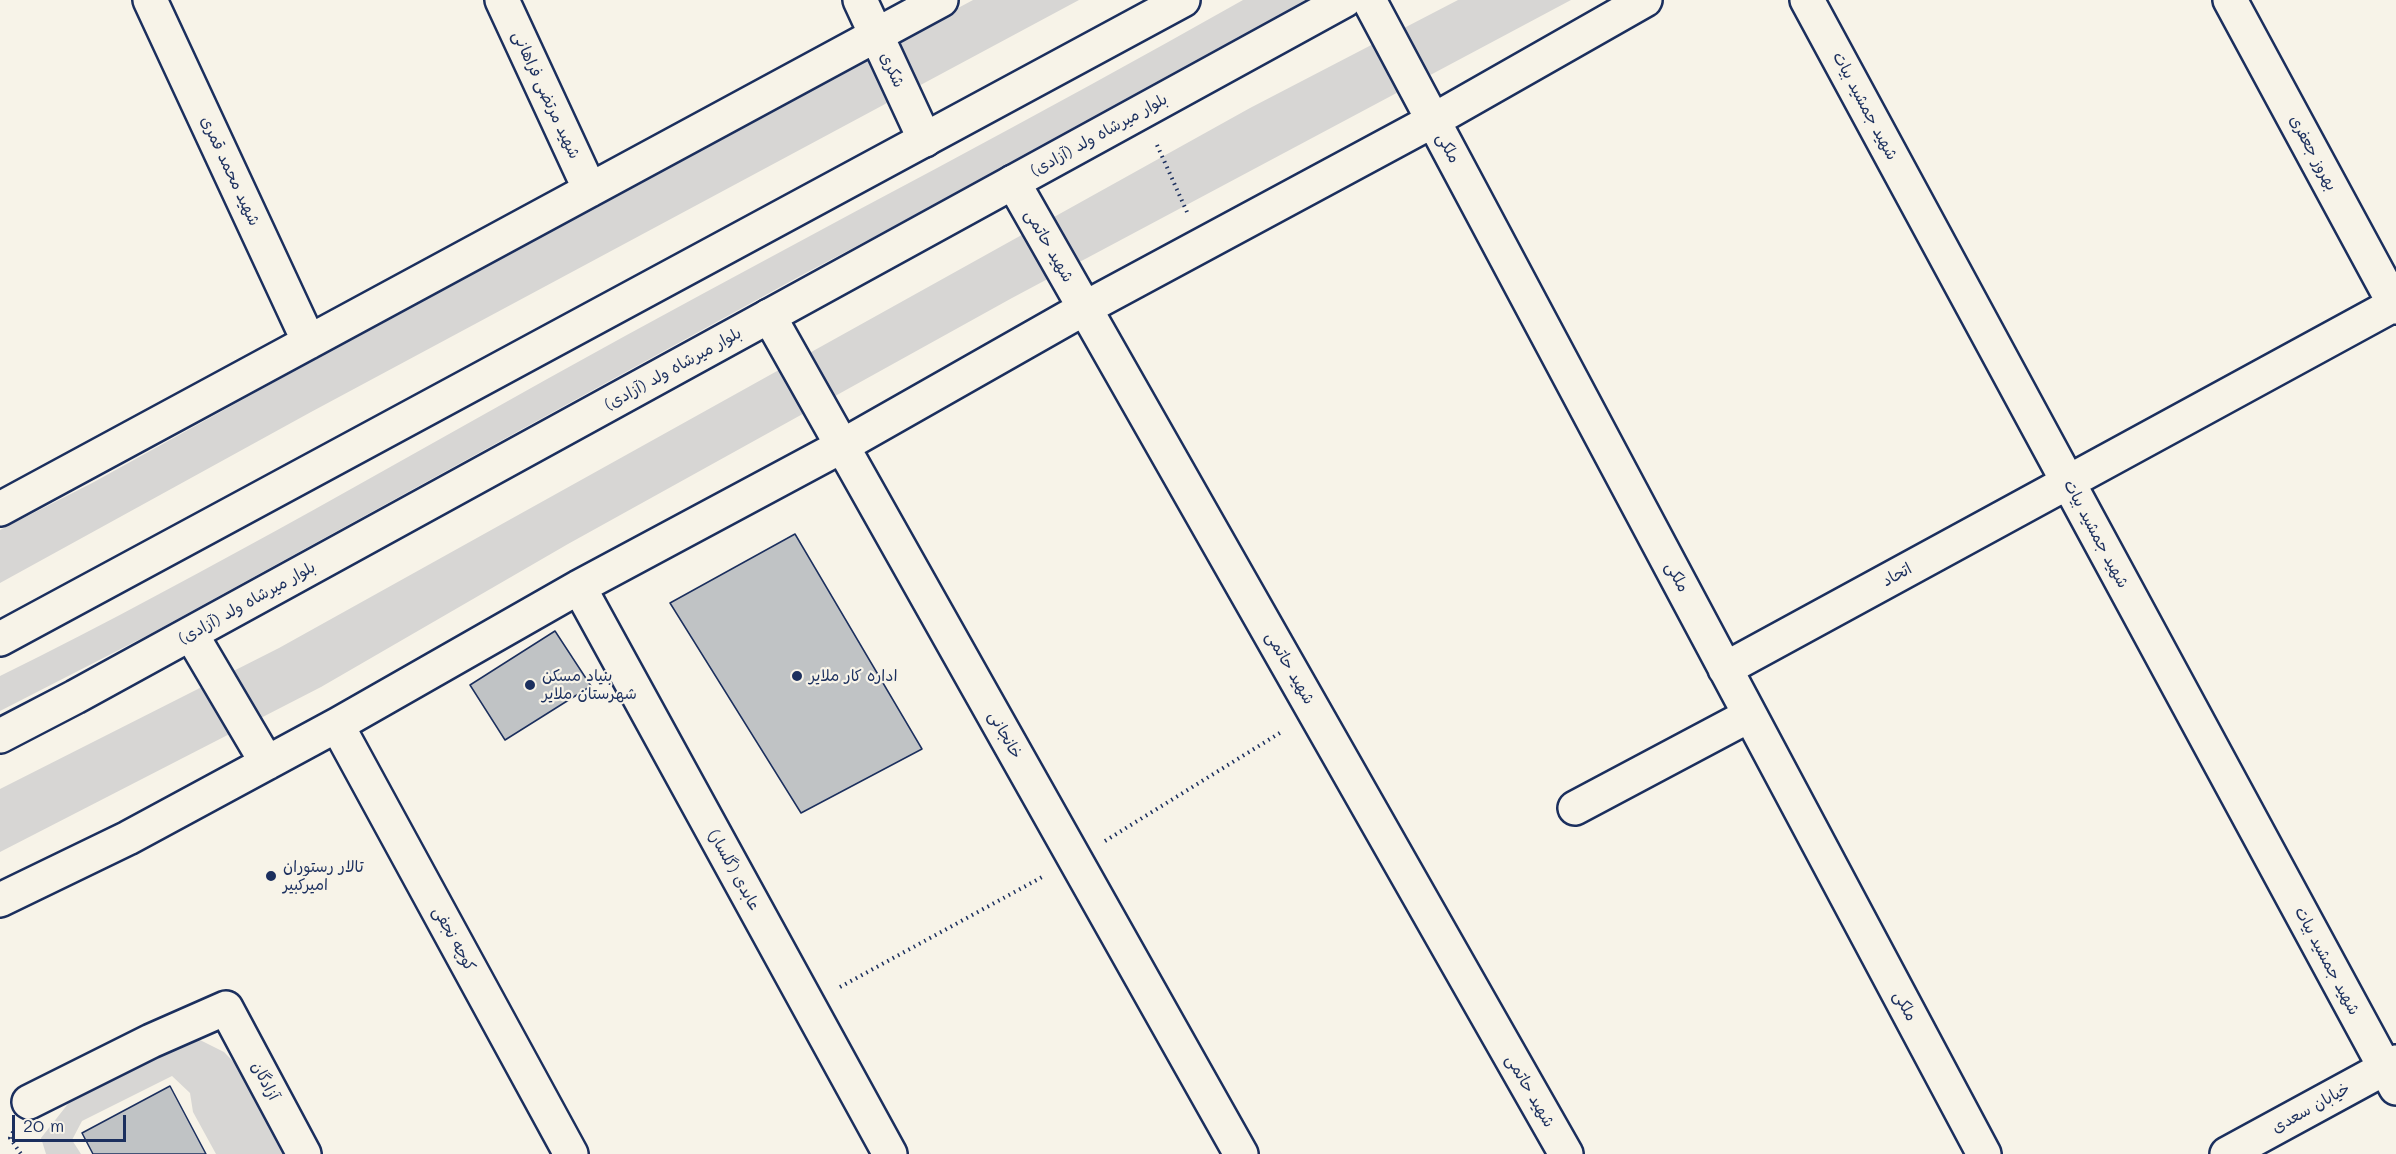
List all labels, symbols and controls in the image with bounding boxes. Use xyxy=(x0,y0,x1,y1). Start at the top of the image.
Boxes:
street label: شهید مرتضی فراهانی xyxy=(508,28,584,162)
street label: شکری xyxy=(875,49,909,91)
street label: شهید جمشید بیات xyxy=(1828,49,1902,163)
street label: بلوار میرشاه ولد (آزادی) xyxy=(1027,89,1171,181)
street label: بهروز جعفری xyxy=(2285,112,2341,194)
street label: شهید محمد قمری xyxy=(196,113,264,229)
street label: ملکی xyxy=(1432,130,1464,166)
street label: شهید حاتمی xyxy=(1021,206,1077,286)
street label: بلوار میرشاه ولد (آزادی) xyxy=(601,323,745,415)
street label: شهید جمشید بیات xyxy=(2059,477,2133,591)
street label: بلوار میرشاه ولد (آزادی) xyxy=(175,557,319,649)
street label: ملکی xyxy=(1661,559,1693,595)
street label: اتحاد xyxy=(1879,559,1915,591)
street label: شهید حاتمی xyxy=(1262,628,1318,708)
place label: بنیاد مسکن شهرستان ملایر xyxy=(542,666,637,704)
place label: اداره کار ملایر xyxy=(809,666,897,686)
marker: اداره کار ملایر xyxy=(790,669,804,683)
marker: بنیاد مسکن شهرستان ملایر xyxy=(523,678,537,692)
street label: خانجانی xyxy=(984,708,1026,762)
street label: عابدی (گلسار) xyxy=(704,826,764,914)
place label: تالار رستوران امیرکبیر xyxy=(283,857,364,895)
marker: تالار رستوران امیرکبیر xyxy=(264,869,278,883)
street label: کوچه نجفی xyxy=(428,903,480,975)
street label: شهید جمشید بیات xyxy=(2290,904,2364,1018)
street label: ملکی xyxy=(1889,988,1921,1024)
street label: شهید حاتمی xyxy=(1502,1051,1558,1131)
street label: آزادگان xyxy=(247,1058,283,1104)
street label: خیابان سعدی xyxy=(2269,1079,2353,1137)
scale bar xyxy=(15,1103,129,1141)
text: 20 m xyxy=(23,1113,64,1137)

